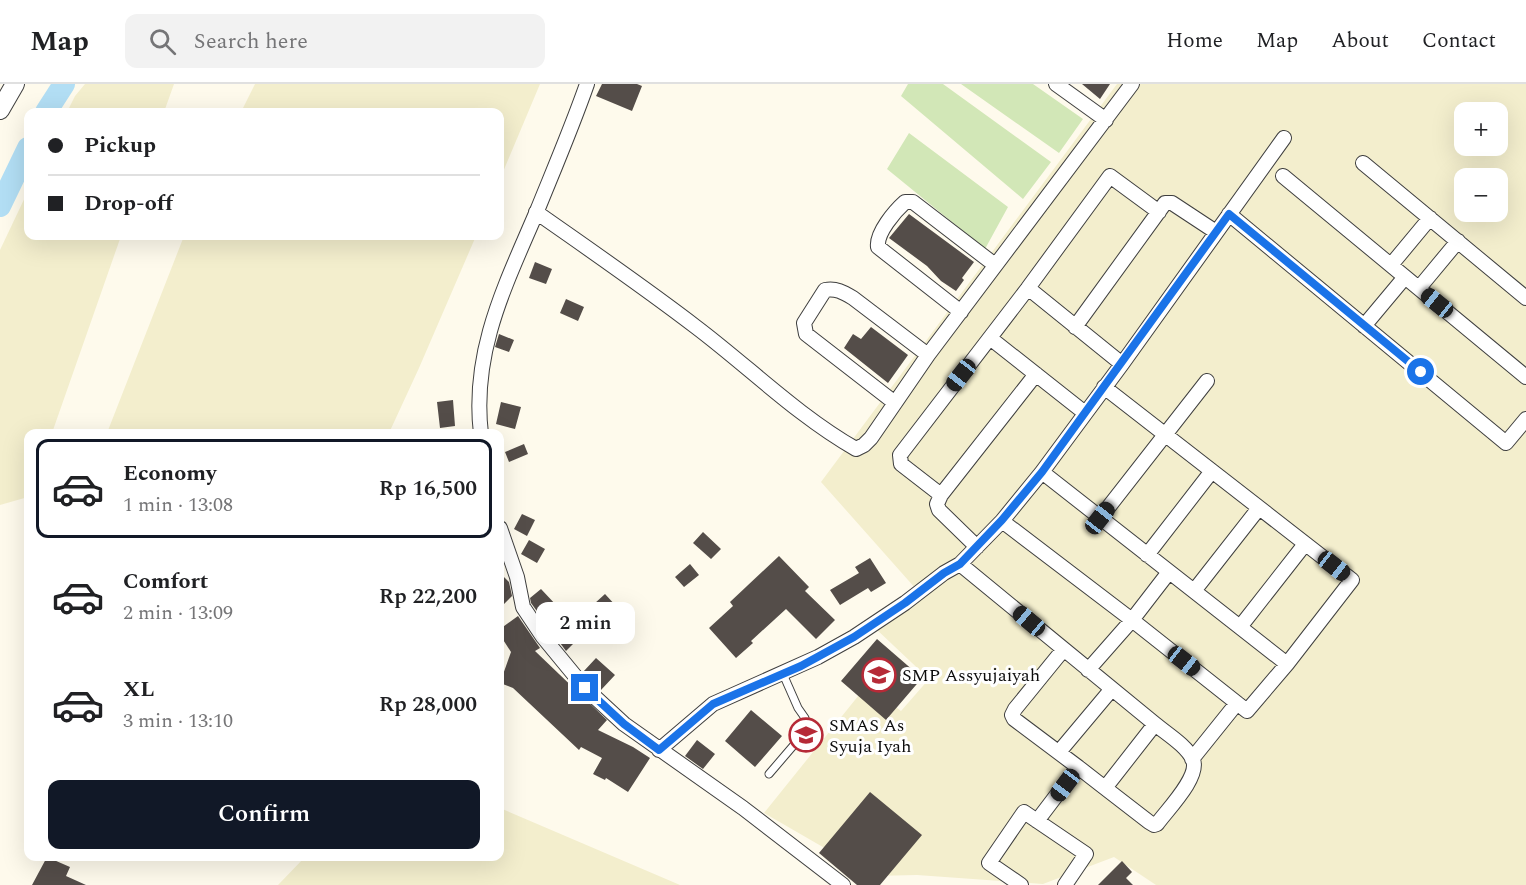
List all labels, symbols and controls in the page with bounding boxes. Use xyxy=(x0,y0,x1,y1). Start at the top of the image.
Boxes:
search box xyxy=(125,14,545,68)
text: Map xyxy=(30,20,89,63)
icon: search xyxy=(146,25,179,58)
text: Search here xyxy=(194,25,308,58)
text: Home xyxy=(1166,25,1223,57)
text: Map xyxy=(1256,25,1298,57)
text: About xyxy=(1331,25,1389,57)
text: Contact xyxy=(1422,25,1496,57)
map controls xyxy=(1454,102,1508,222)
button: + xyxy=(1454,102,1508,156)
text: Pickup xyxy=(84,129,156,162)
button: − xyxy=(1454,168,1508,222)
text: Drop-off xyxy=(84,187,173,220)
car xyxy=(1417,285,1457,321)
car xyxy=(943,355,979,395)
route start xyxy=(1407,358,1434,385)
text: Economy xyxy=(123,457,216,490)
icon: car xyxy=(51,462,105,516)
text: Rp 16,500 xyxy=(379,472,477,505)
text: 1 min · 13:08 xyxy=(123,490,233,520)
car xyxy=(1082,498,1118,538)
car xyxy=(1314,548,1354,584)
text: Comfort xyxy=(123,565,208,598)
icon: car xyxy=(51,570,105,624)
text: Rp 22,200 xyxy=(379,580,477,613)
text: 2 min · 13:09 xyxy=(123,598,233,628)
callout: 2 min xyxy=(536,601,634,643)
car xyxy=(1009,603,1049,639)
text: 2 min xyxy=(560,608,611,638)
car xyxy=(1164,643,1204,679)
school or university icon: SMP Assyujaiyah xyxy=(861,657,897,693)
place label: SMP Assyujaiyah xyxy=(902,662,1040,689)
text: XL xyxy=(123,673,154,706)
route end xyxy=(571,674,598,701)
icon: car xyxy=(51,678,105,732)
text: Rp 28,000 xyxy=(379,688,477,721)
text: 3 min · 13:10 xyxy=(123,706,233,736)
place label: SMAS As Syuja Iyah xyxy=(829,712,911,760)
school or university icon: SMAS As Syuja Iyah xyxy=(788,717,824,753)
car xyxy=(1047,765,1083,805)
button: Confirm xyxy=(48,780,480,849)

